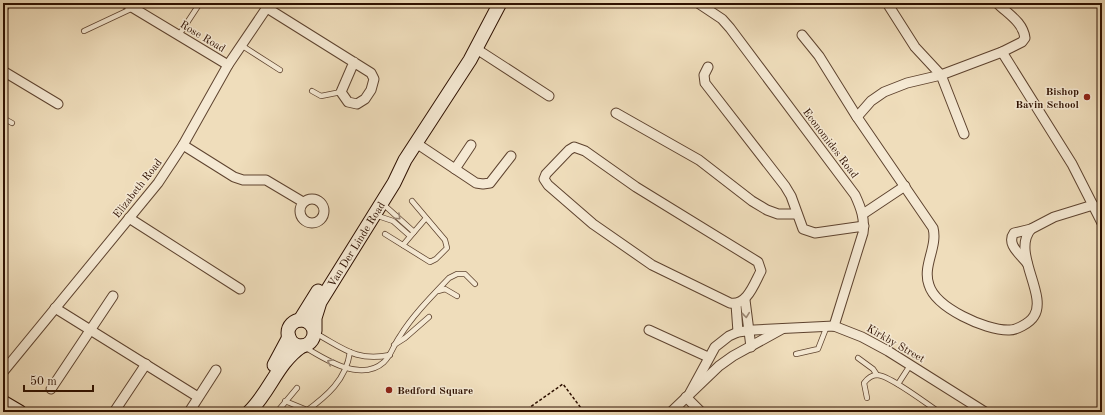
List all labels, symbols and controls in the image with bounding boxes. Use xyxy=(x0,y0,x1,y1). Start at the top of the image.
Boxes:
street label: Rose Road xyxy=(178,19,227,55)
place label: Bishop Bavin School xyxy=(1015,87,1080,111)
marker: Bishop Bavin School xyxy=(1082,92,1092,102)
street label: Economides Road xyxy=(800,107,860,181)
street label: Elizabeth Road xyxy=(112,157,165,221)
street label: Van Der Linde Road xyxy=(327,200,388,289)
one-way arrow xyxy=(393,212,401,220)
one-way arrow xyxy=(742,312,751,318)
street label: Kirkby Street xyxy=(864,323,926,365)
one-way arrow xyxy=(326,360,334,367)
scale bar xyxy=(24,367,93,393)
text: 50 m xyxy=(30,375,57,388)
marker: Bedford Square xyxy=(384,385,394,395)
place label: Bedford Square xyxy=(397,386,473,397)

